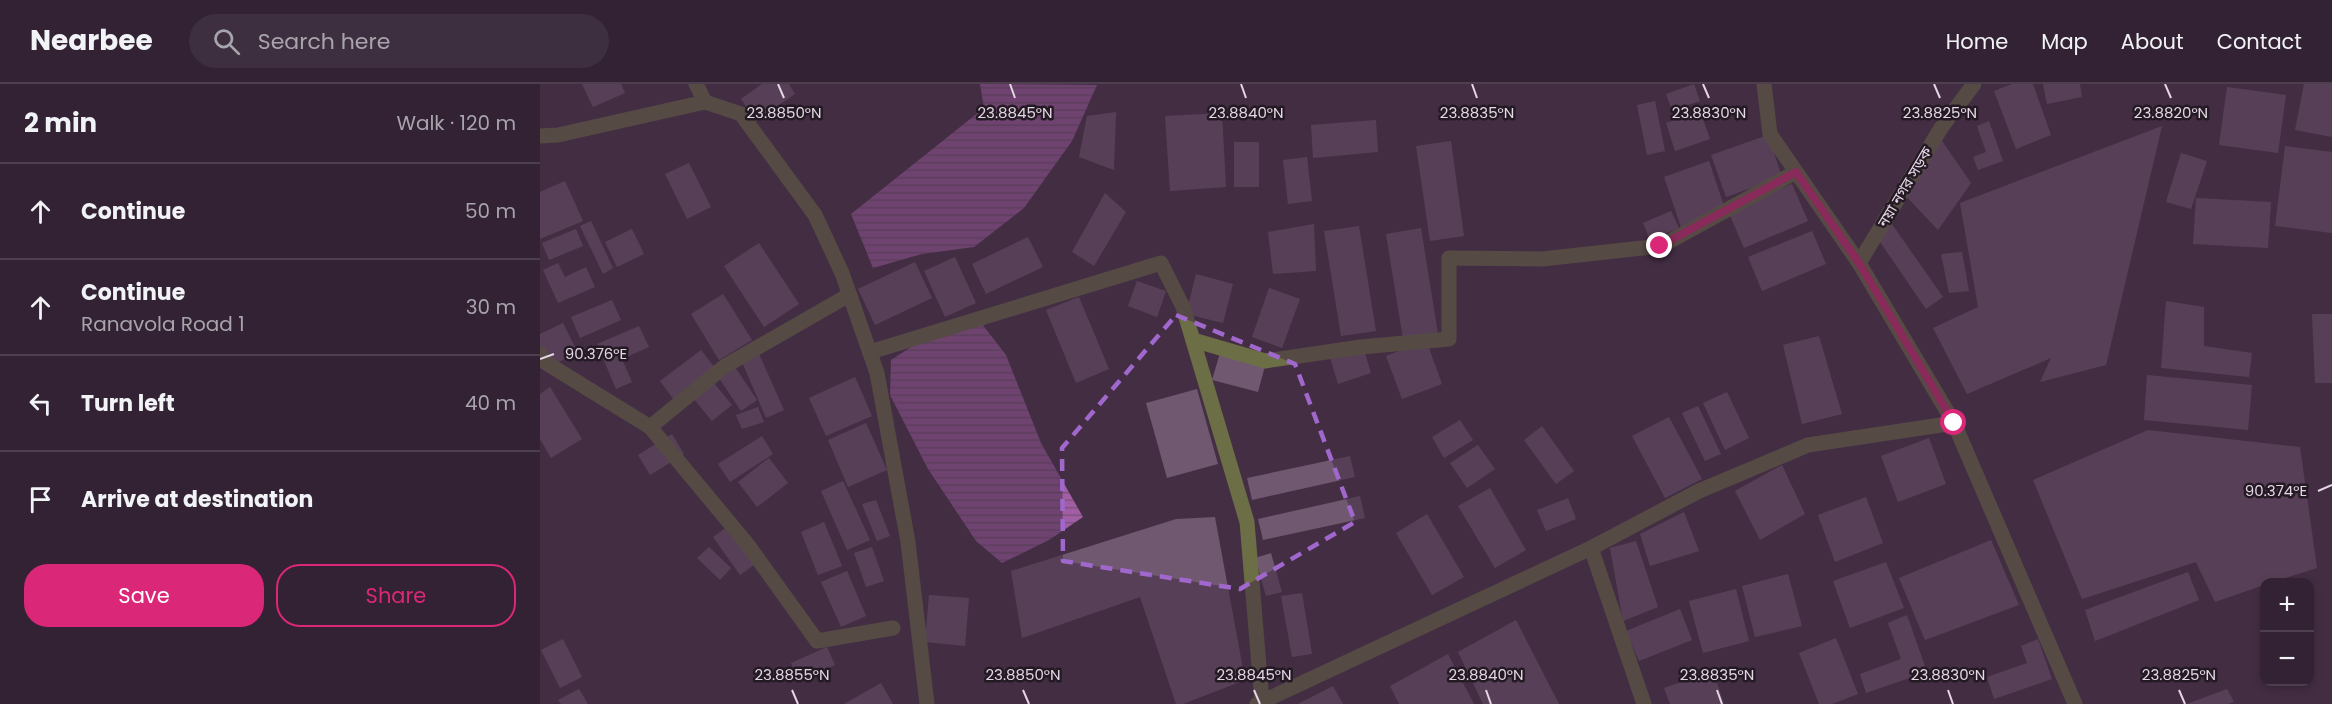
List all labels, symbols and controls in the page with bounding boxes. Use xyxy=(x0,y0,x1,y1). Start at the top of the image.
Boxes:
search box xyxy=(189,14,609,68)
text: Nearbee xyxy=(30,21,153,60)
icon: search xyxy=(210,25,243,58)
text: Search here xyxy=(258,26,390,57)
text: Home xyxy=(1946,27,2008,56)
text: Map xyxy=(2041,27,2088,56)
text: About xyxy=(2121,27,2184,56)
text: Contact xyxy=(2217,27,2302,56)
text: 23.8850°N xyxy=(746,102,822,123)
text: 23.8845°N xyxy=(977,102,1053,123)
text: 23.8840°N xyxy=(1208,102,1284,123)
text: 23.8835°N xyxy=(1440,102,1514,123)
text: 23.8830°N xyxy=(1672,102,1746,123)
text: 23.8825°N xyxy=(1903,102,1977,123)
text: 23.8820°N xyxy=(2134,102,2208,123)
text: 2 min xyxy=(24,105,97,141)
text: Walk · 120 m xyxy=(396,109,516,137)
street label: নয়া নগর সড়ক xyxy=(1872,142,1937,232)
icon: ahead xyxy=(24,195,57,228)
text: Continue xyxy=(81,196,185,227)
text: 50 m xyxy=(465,197,516,225)
route end xyxy=(1646,232,1672,258)
text: Continue xyxy=(81,277,185,308)
icon: ahead xyxy=(24,291,57,324)
text: 30 m xyxy=(466,293,516,321)
text: Ranavola Road 1 xyxy=(81,310,245,338)
text: 90.376°E xyxy=(565,343,627,364)
icon: left xyxy=(24,387,57,420)
text: Turn left xyxy=(81,388,175,419)
text: 40 m xyxy=(465,389,516,417)
route start xyxy=(1940,409,1966,435)
text: 90.374°E xyxy=(2245,480,2307,501)
icon: arrive xyxy=(24,483,57,516)
text: Arrive at destination xyxy=(81,484,313,515)
button: Save xyxy=(24,564,264,627)
button: Share xyxy=(276,564,516,627)
map controls xyxy=(2260,578,2314,686)
button: + xyxy=(2260,578,2314,632)
button: − xyxy=(2260,632,2314,686)
text: 23.8855°N xyxy=(754,664,830,685)
text: 23.8850°N xyxy=(985,664,1061,685)
text: 23.8845°N xyxy=(1216,664,1292,685)
text: 23.8840°N xyxy=(1448,664,1524,685)
text: 23.8835°N xyxy=(1680,664,1754,685)
text: 23.8830°N xyxy=(1911,664,1985,685)
text: 23.8825°N xyxy=(2142,664,2216,685)

